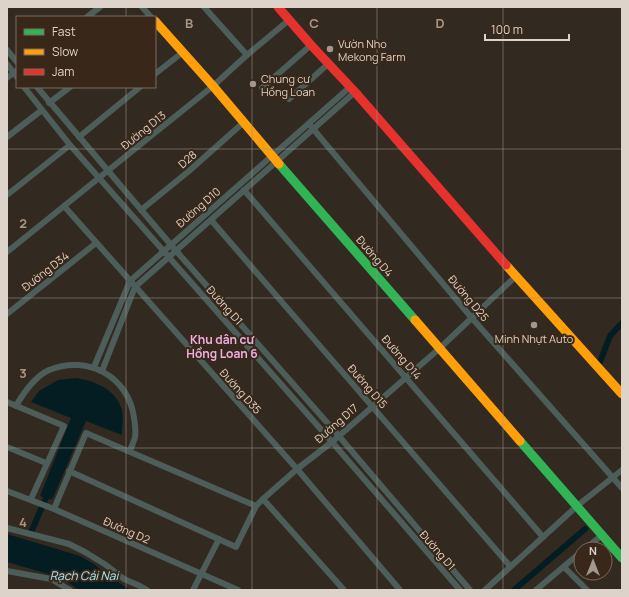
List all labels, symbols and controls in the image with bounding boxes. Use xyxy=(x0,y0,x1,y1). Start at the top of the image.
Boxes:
text: B xyxy=(185,14,193,32)
text: C xyxy=(309,14,319,32)
text: D xyxy=(435,14,445,32)
legend xyxy=(16,16,156,88)
scale bar xyxy=(485,16,569,42)
text: 100 m xyxy=(491,21,523,38)
text: Fast xyxy=(52,23,76,40)
place label: Vườn Nho Mekong Farm xyxy=(338,36,406,64)
text: Slow xyxy=(52,43,78,60)
marker: Vườn Nho Mekong Farm xyxy=(325,44,335,54)
text: Jam xyxy=(52,63,74,80)
place label: Chung cư Hồng Loan xyxy=(261,71,315,99)
marker: Chung cư Hồng Loan xyxy=(248,79,258,89)
street label: Đường D13 xyxy=(117,107,169,153)
street label: D28 xyxy=(175,147,199,171)
street label: Đường D10 xyxy=(173,184,223,230)
text: 2 xyxy=(19,214,27,232)
street label: Đường D4 xyxy=(353,232,397,280)
street label: Đường D34 xyxy=(18,248,72,294)
street label: Đường D25 xyxy=(445,272,493,324)
street label: Đường D1 xyxy=(204,282,246,328)
marker: Minh Nhựt Auto xyxy=(529,320,539,330)
district label: Khu dân cư Hồng Loan 6 xyxy=(186,331,258,362)
place label: Minh Nhựt Auto xyxy=(495,331,574,346)
street label: Đường D14 xyxy=(379,332,425,382)
street label: Đường D15 xyxy=(345,361,391,411)
text: 3 xyxy=(19,364,27,382)
street label: Đường D35 xyxy=(217,365,265,417)
street label: Đường D17 xyxy=(311,400,361,446)
text: 4 xyxy=(19,513,27,531)
street label: Đường D2 xyxy=(101,513,153,547)
street label: Đường D1 xyxy=(417,527,459,573)
north arrow xyxy=(573,541,613,581)
text: N xyxy=(589,543,597,558)
water label: Rạch Cái Nai xyxy=(50,567,120,584)

